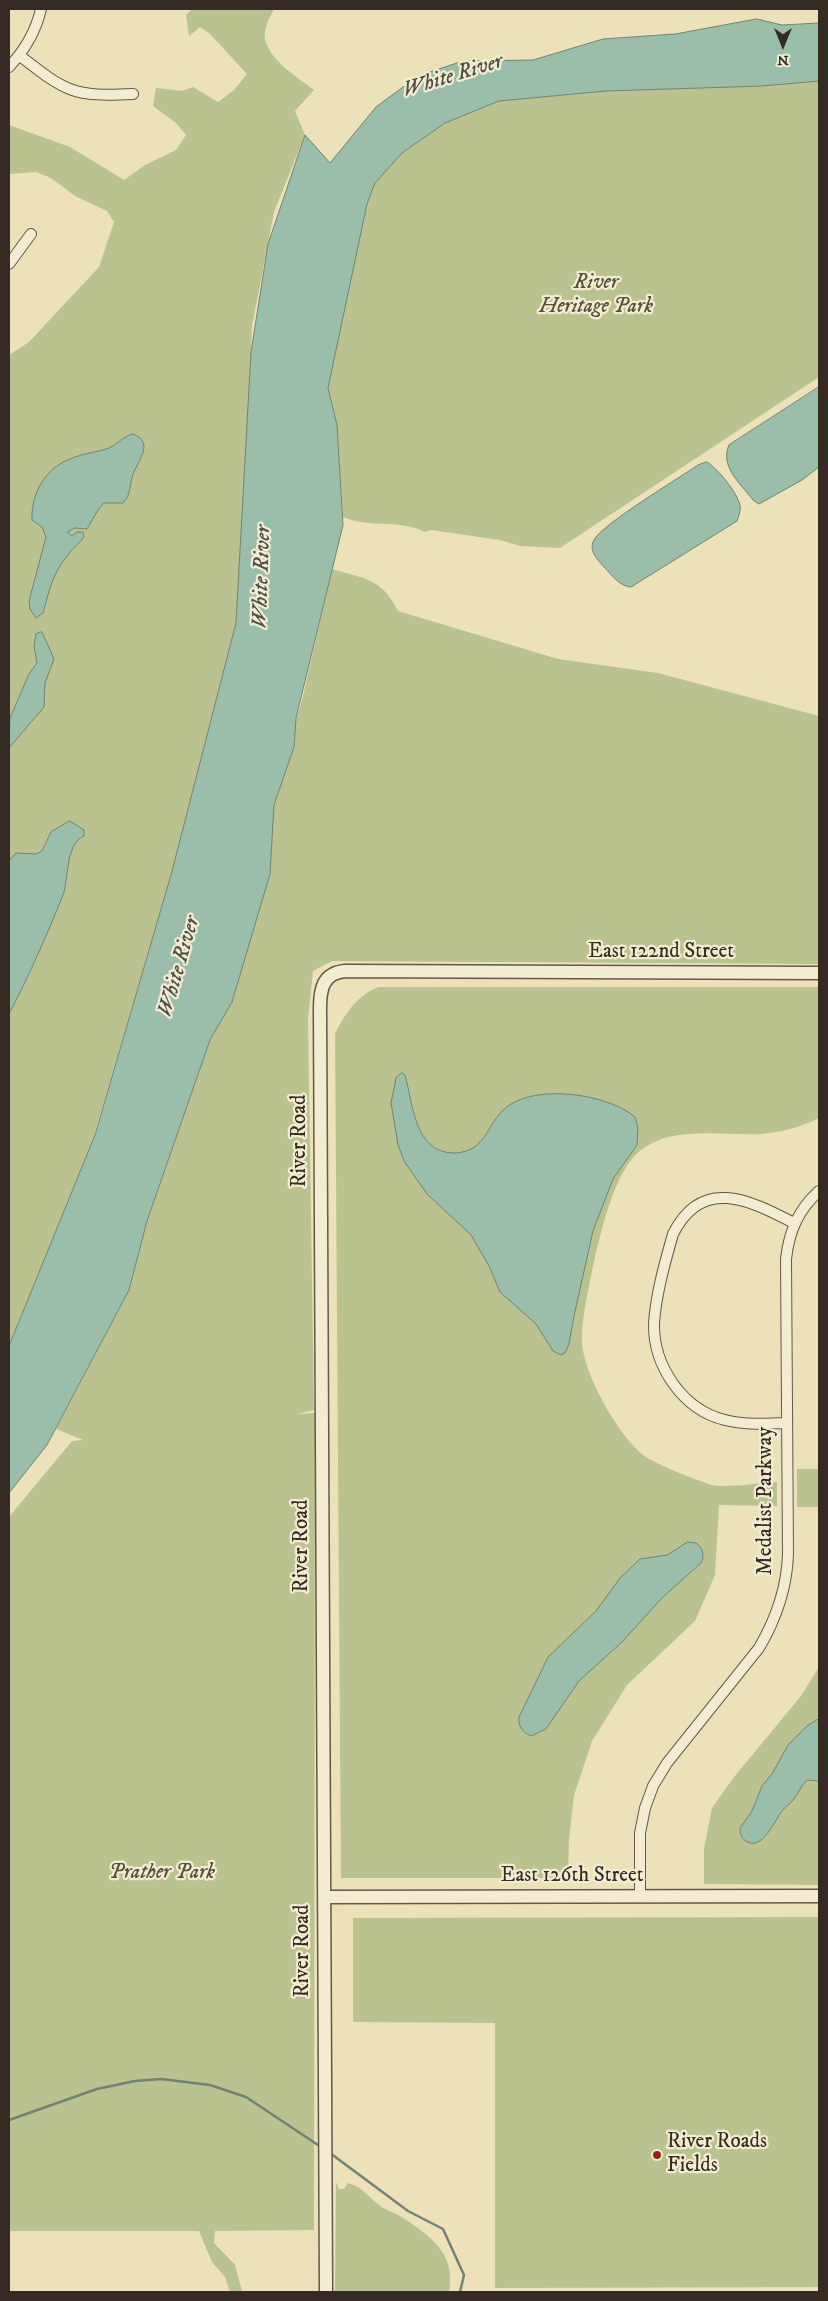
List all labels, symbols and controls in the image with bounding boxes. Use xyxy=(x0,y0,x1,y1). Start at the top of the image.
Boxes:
north arrow xyxy=(758,20,808,70)
water label: White River xyxy=(400,49,506,105)
text: N xyxy=(777,51,789,69)
park label: River Heritage Park xyxy=(539,271,653,321)
water label: White River xyxy=(248,525,278,629)
water label: White River xyxy=(153,914,207,1020)
street label: East 122nd Street xyxy=(588,940,734,966)
street label: River Road xyxy=(288,1094,314,1188)
street label: Medalist Parkway xyxy=(754,1427,780,1575)
street label: River Road xyxy=(290,1499,316,1593)
park label: Prather Park xyxy=(109,1861,215,1887)
street label: East 126th Street xyxy=(501,1864,643,1890)
street label: River Road xyxy=(291,1904,317,1998)
place label: River Roads Fields xyxy=(667,2130,767,2180)
marker: River Roads Fields xyxy=(651,2149,663,2161)

